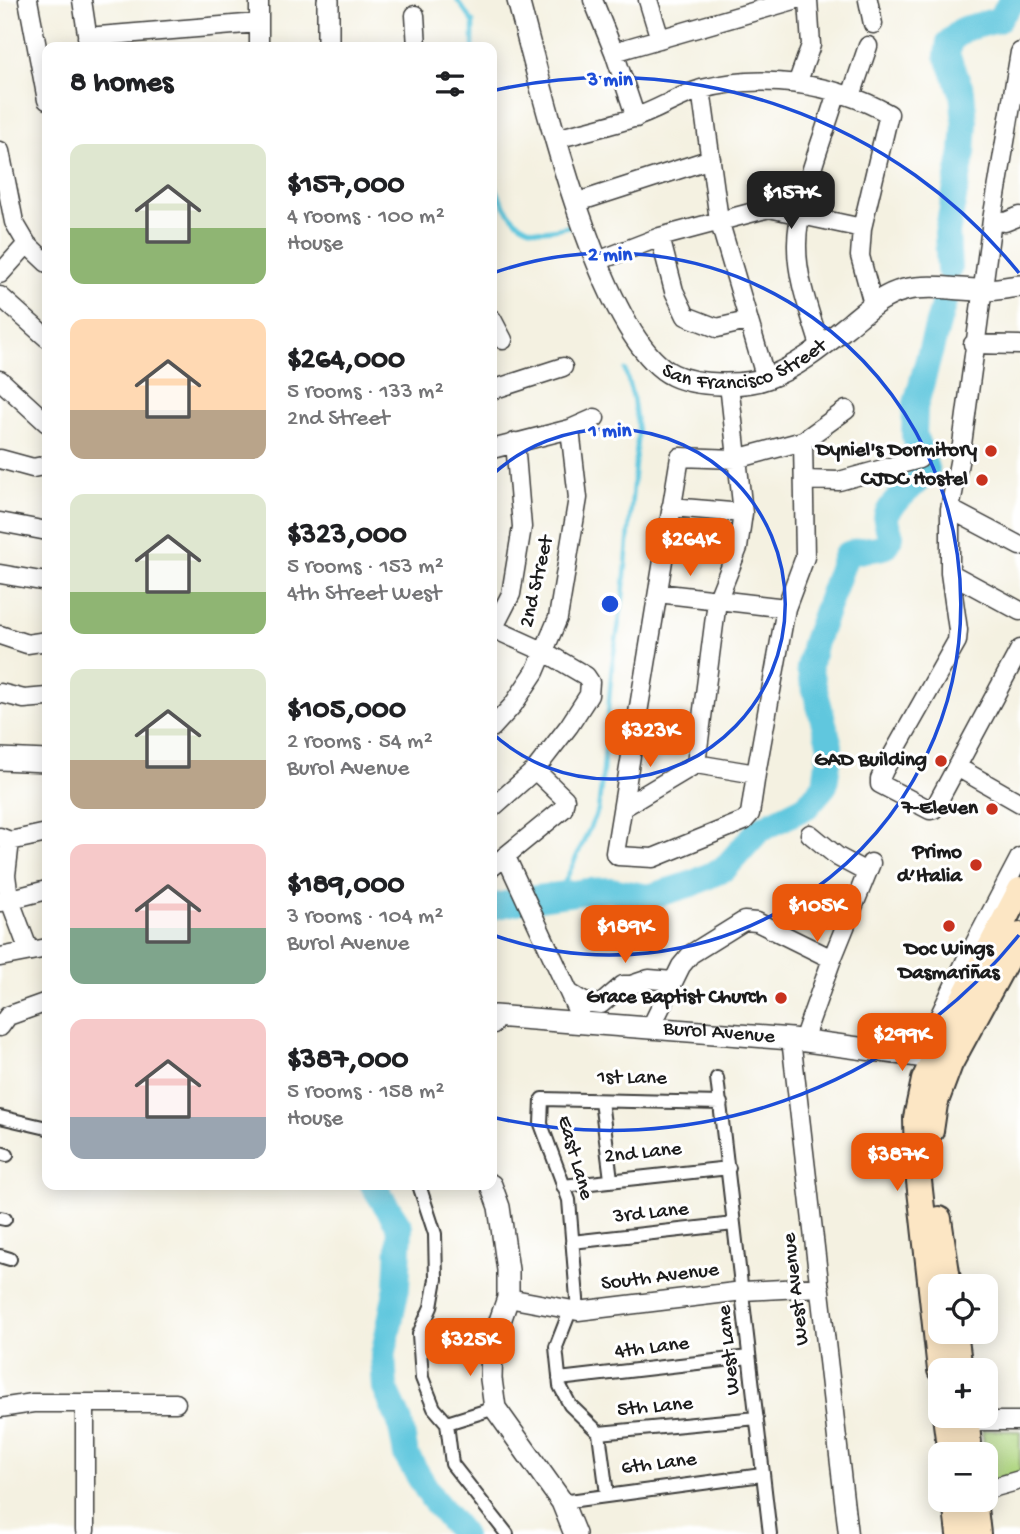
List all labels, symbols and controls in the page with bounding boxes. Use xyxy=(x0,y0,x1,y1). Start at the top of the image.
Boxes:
icon: filters xyxy=(431,65,469,103)
text: 8 homes xyxy=(70,67,173,102)
text: 3 min xyxy=(586,69,634,94)
text: $157,000 xyxy=(287,169,405,204)
icon: home xyxy=(126,172,210,256)
pin: $157K xyxy=(742,172,840,231)
text: $157K xyxy=(763,180,819,207)
text: 4 rooms · 100 m² xyxy=(287,204,445,231)
text: House xyxy=(287,231,343,258)
text: 2 min xyxy=(588,244,633,269)
street label: San Francisco Street xyxy=(656,333,834,397)
text: $264,000 xyxy=(287,344,405,379)
icon: home xyxy=(126,347,210,431)
text: 5 rooms · 133 m² xyxy=(287,379,444,406)
text: 2nd Street xyxy=(287,406,389,433)
text: 1 min xyxy=(588,420,632,445)
place label: Dyniel's Dormitory xyxy=(814,439,978,464)
marker: Dyniel's Dormitory xyxy=(983,443,999,459)
place label: CJDC Hostel xyxy=(860,468,968,493)
marker: CJDC Hostel xyxy=(974,472,990,488)
pin: $264K xyxy=(641,518,739,578)
text: $323,000 xyxy=(287,519,407,554)
icon: home xyxy=(126,522,210,606)
text: $264K xyxy=(662,527,718,554)
street label: 2nd Street xyxy=(515,531,561,630)
text: 5 rooms · 153 m² xyxy=(287,554,444,581)
text: 4th Street West xyxy=(287,581,441,608)
centre of rings xyxy=(598,592,622,616)
text: $105,000 xyxy=(287,694,406,729)
icon: home xyxy=(126,697,210,781)
pin: $323K xyxy=(601,710,699,769)
text: $323K xyxy=(621,718,679,745)
text: 2 rooms · 54 m² xyxy=(287,729,433,756)
place label: GAD Building xyxy=(814,749,927,774)
marker: GAD Building xyxy=(933,753,949,769)
text: Burol Avenue xyxy=(287,756,409,783)
place label: 7-Eleven xyxy=(901,797,979,822)
marker: 7-Eleven xyxy=(984,801,1000,817)
place label: Primo d’Italia xyxy=(897,841,963,890)
marker: Primo d’Italia xyxy=(968,857,984,873)
text: $189,000 xyxy=(287,869,405,904)
icon: home xyxy=(126,872,210,956)
pin: $105K xyxy=(768,884,866,944)
text: $105K xyxy=(788,893,846,920)
text: 3 rooms · 104 m² xyxy=(287,904,443,931)
pin: $189K xyxy=(576,906,674,965)
text: $189K xyxy=(597,914,653,941)
marker: Doc Wings Dasmariñas xyxy=(941,918,957,934)
text: Burol Avenue xyxy=(287,931,409,958)
place label: Doc Wings Dasmariñas xyxy=(896,938,1001,987)
place label: Grace Baptist Church xyxy=(586,986,768,1011)
marker: Grace Baptist Church xyxy=(773,990,789,1006)
pin: $299K xyxy=(853,1014,951,1073)
street label: Burol Avenue xyxy=(661,1017,777,1050)
text: $299K xyxy=(873,1022,931,1049)
text: $387,000 xyxy=(287,1044,409,1079)
icon: home xyxy=(126,1047,210,1131)
street label: 1st Lane xyxy=(596,1066,668,1092)
text: 5 rooms · 158 m² xyxy=(287,1079,444,1106)
text: House xyxy=(287,1106,343,1133)
street label: East Lane xyxy=(550,1113,598,1204)
pin: $387K xyxy=(848,1134,946,1193)
street label: 2nd Lane xyxy=(603,1137,684,1170)
text: $387K xyxy=(867,1142,927,1169)
street label: 3rd Lane xyxy=(611,1197,691,1230)
street label: West Avenue xyxy=(778,1230,816,1347)
street label: South Avenue xyxy=(600,1258,721,1298)
map controls xyxy=(928,1274,998,1512)
button: locate xyxy=(928,1274,998,1344)
street label: West Lane xyxy=(713,1303,747,1396)
pin: $325K xyxy=(421,1318,519,1378)
text: $325K xyxy=(441,1327,499,1354)
street label: 4th Lane xyxy=(613,1332,692,1366)
button: + xyxy=(928,1358,998,1428)
street label: 5th Lane xyxy=(616,1392,695,1424)
button: − xyxy=(928,1442,998,1512)
street label: 6th Lane xyxy=(620,1448,699,1482)

